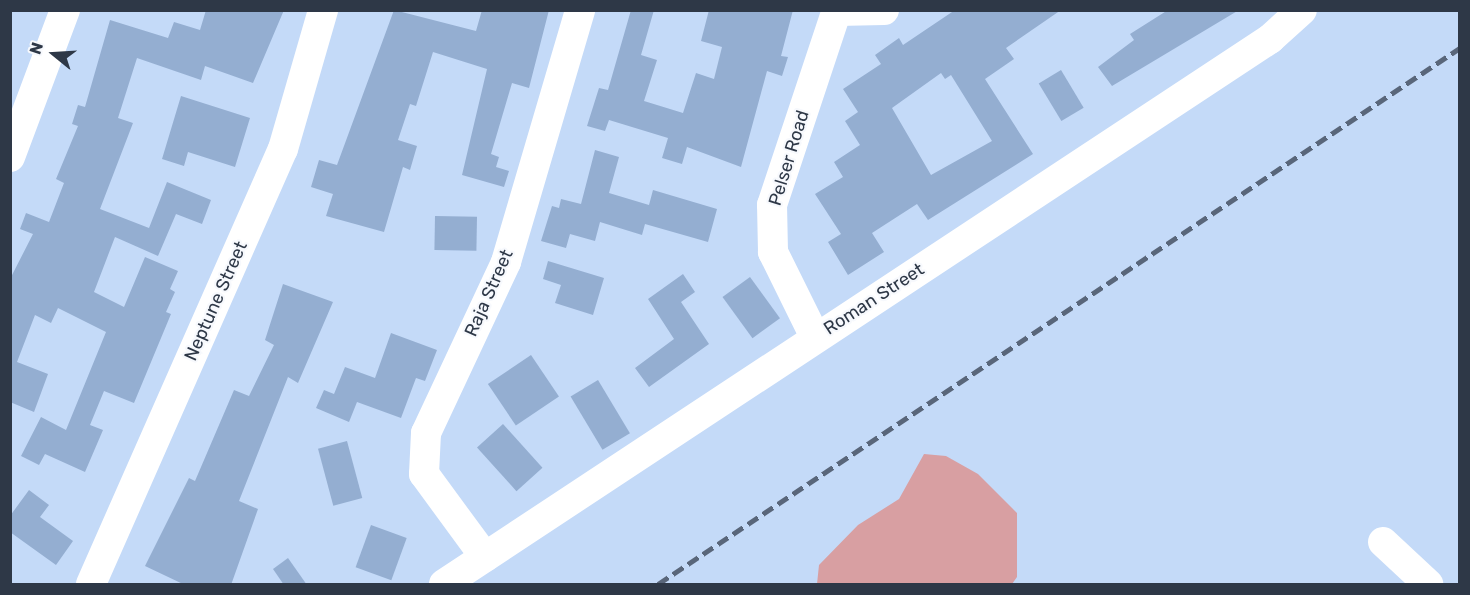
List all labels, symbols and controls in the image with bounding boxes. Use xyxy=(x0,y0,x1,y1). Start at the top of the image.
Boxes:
north arrow xyxy=(24,24,84,84)
text: N xyxy=(26,40,47,57)
street label: Pelser Road xyxy=(764,107,814,209)
street label: Neptune Street xyxy=(180,238,252,364)
street label: Raja Street xyxy=(460,246,518,340)
street label: Roman Street xyxy=(820,259,928,339)

